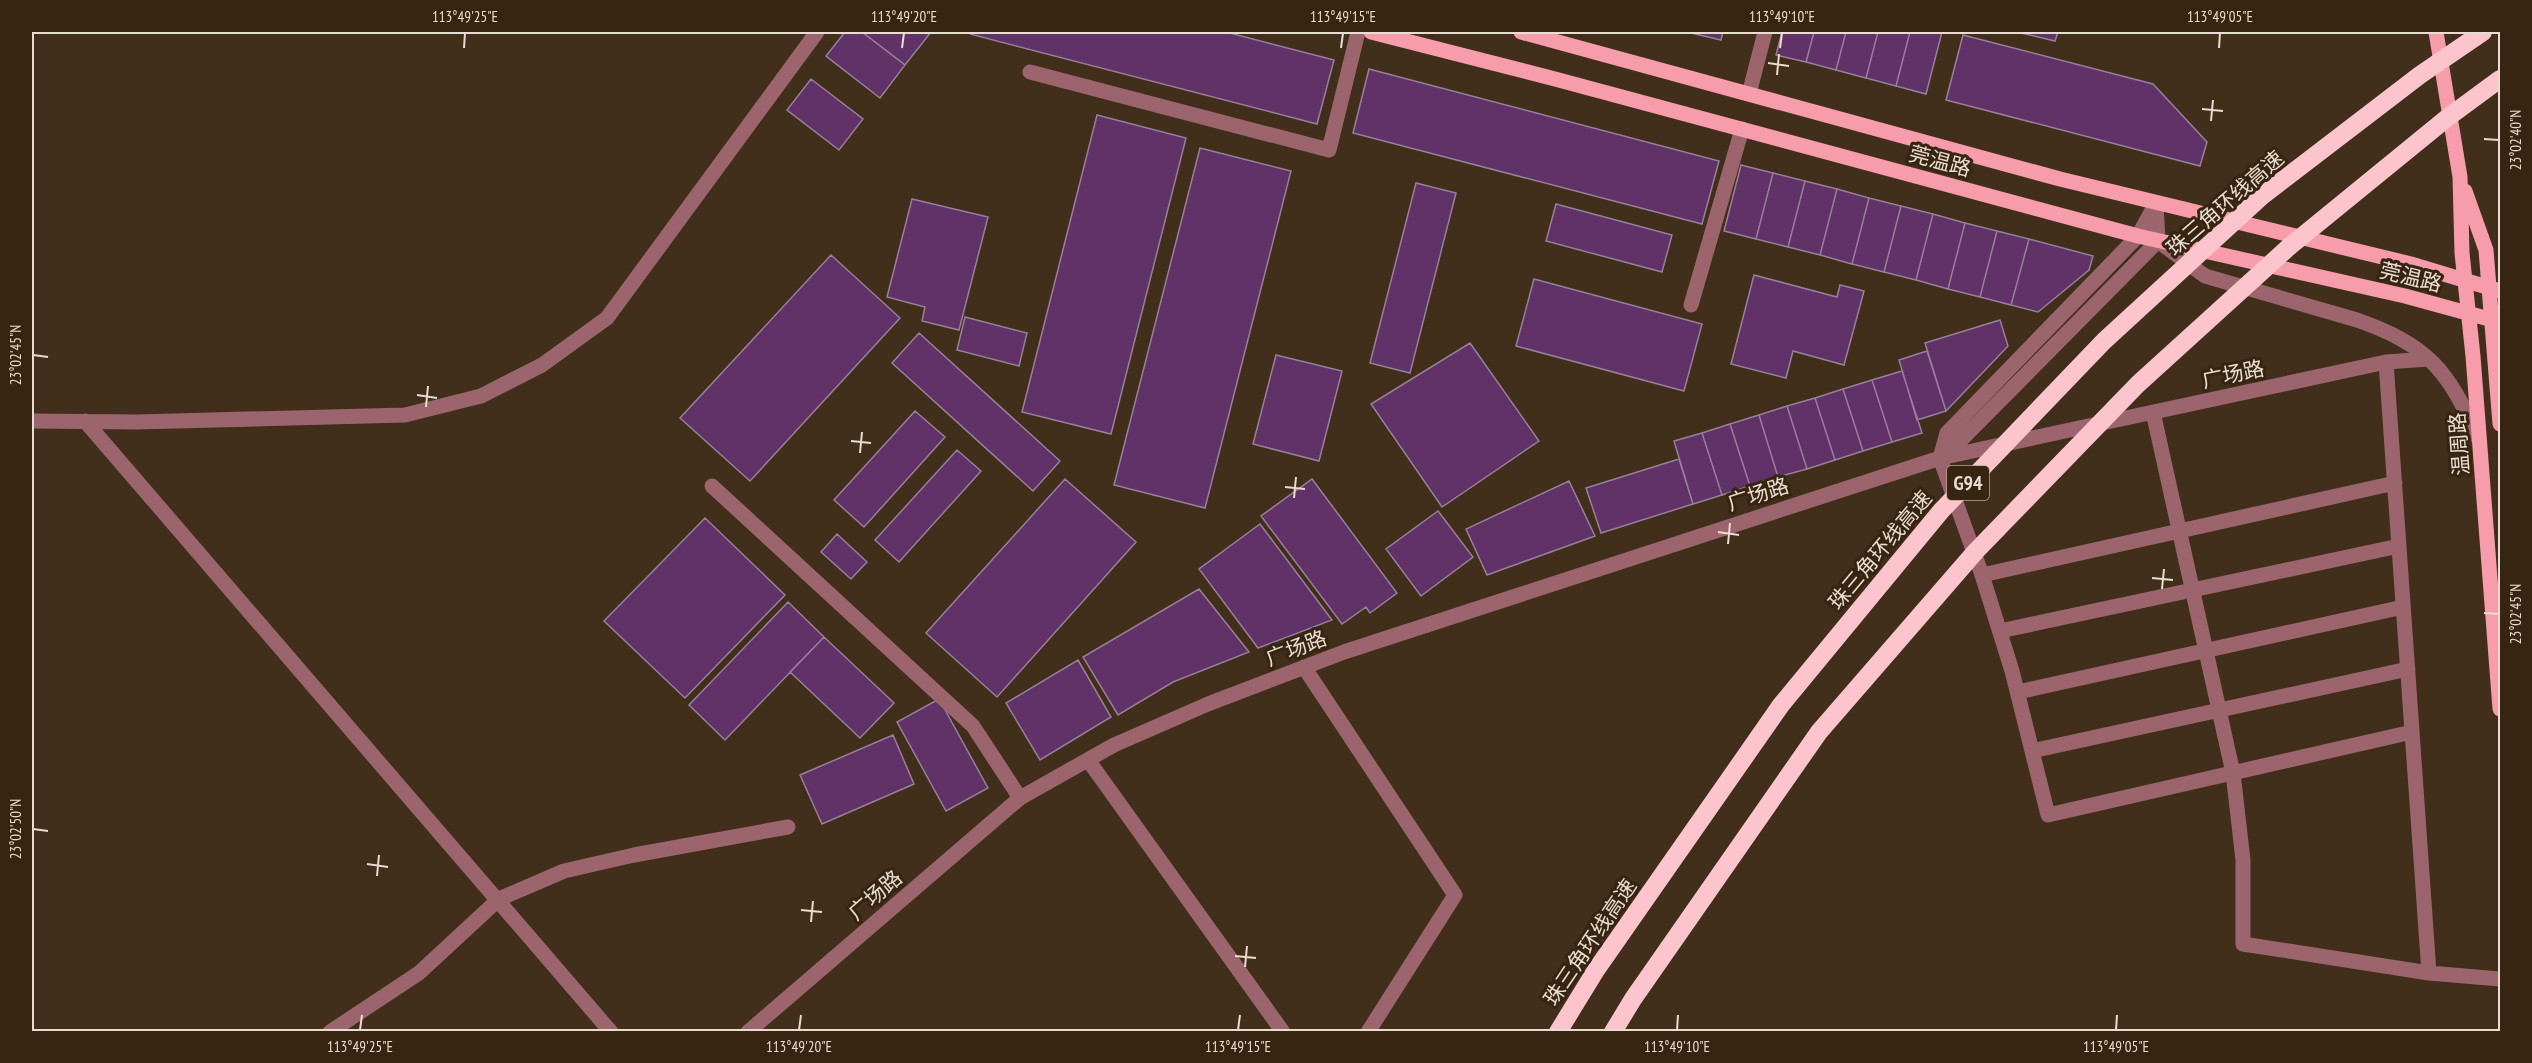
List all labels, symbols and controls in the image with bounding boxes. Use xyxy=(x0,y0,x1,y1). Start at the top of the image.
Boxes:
text: 113°49'25"E xyxy=(432,7,498,26)
text: 113°49'20"E xyxy=(871,7,937,26)
text: 113°49'15"E xyxy=(1310,7,1376,26)
text: 113°49'10"E xyxy=(1749,7,1815,26)
text: 113°49'05"E xyxy=(2187,7,2253,26)
text: 23°02'40"N xyxy=(2506,110,2525,170)
street label: 莞温路 xyxy=(1906,140,1974,182)
street label: 珠三角环线高速 xyxy=(2161,145,2289,261)
street label: 莞温路 xyxy=(2377,256,2445,298)
text: 23°02'45"N xyxy=(6,325,25,385)
street label: 广场路 xyxy=(2199,354,2267,394)
street label: 温周路 xyxy=(2443,412,2475,476)
road number: G94 xyxy=(1947,466,1989,500)
street label: 广场路 xyxy=(1724,471,1792,517)
street label: 珠三角环线高速 xyxy=(1822,485,1938,615)
text: 23°02'45"N xyxy=(2506,584,2525,644)
street label: 广场路 xyxy=(1262,624,1330,672)
text: 23°02'50"N xyxy=(6,799,25,859)
street label: 广场路 xyxy=(842,864,908,926)
street label: 珠三角环线高速 xyxy=(1538,874,1642,1010)
text: 113°49'25"E xyxy=(327,1037,393,1056)
text: 113°49'20"E xyxy=(766,1037,832,1056)
text: 113°49'15"E xyxy=(1205,1037,1271,1056)
text: 113°49'10"E xyxy=(1644,1037,1710,1056)
text: 113°49'05"E xyxy=(2083,1037,2149,1056)

